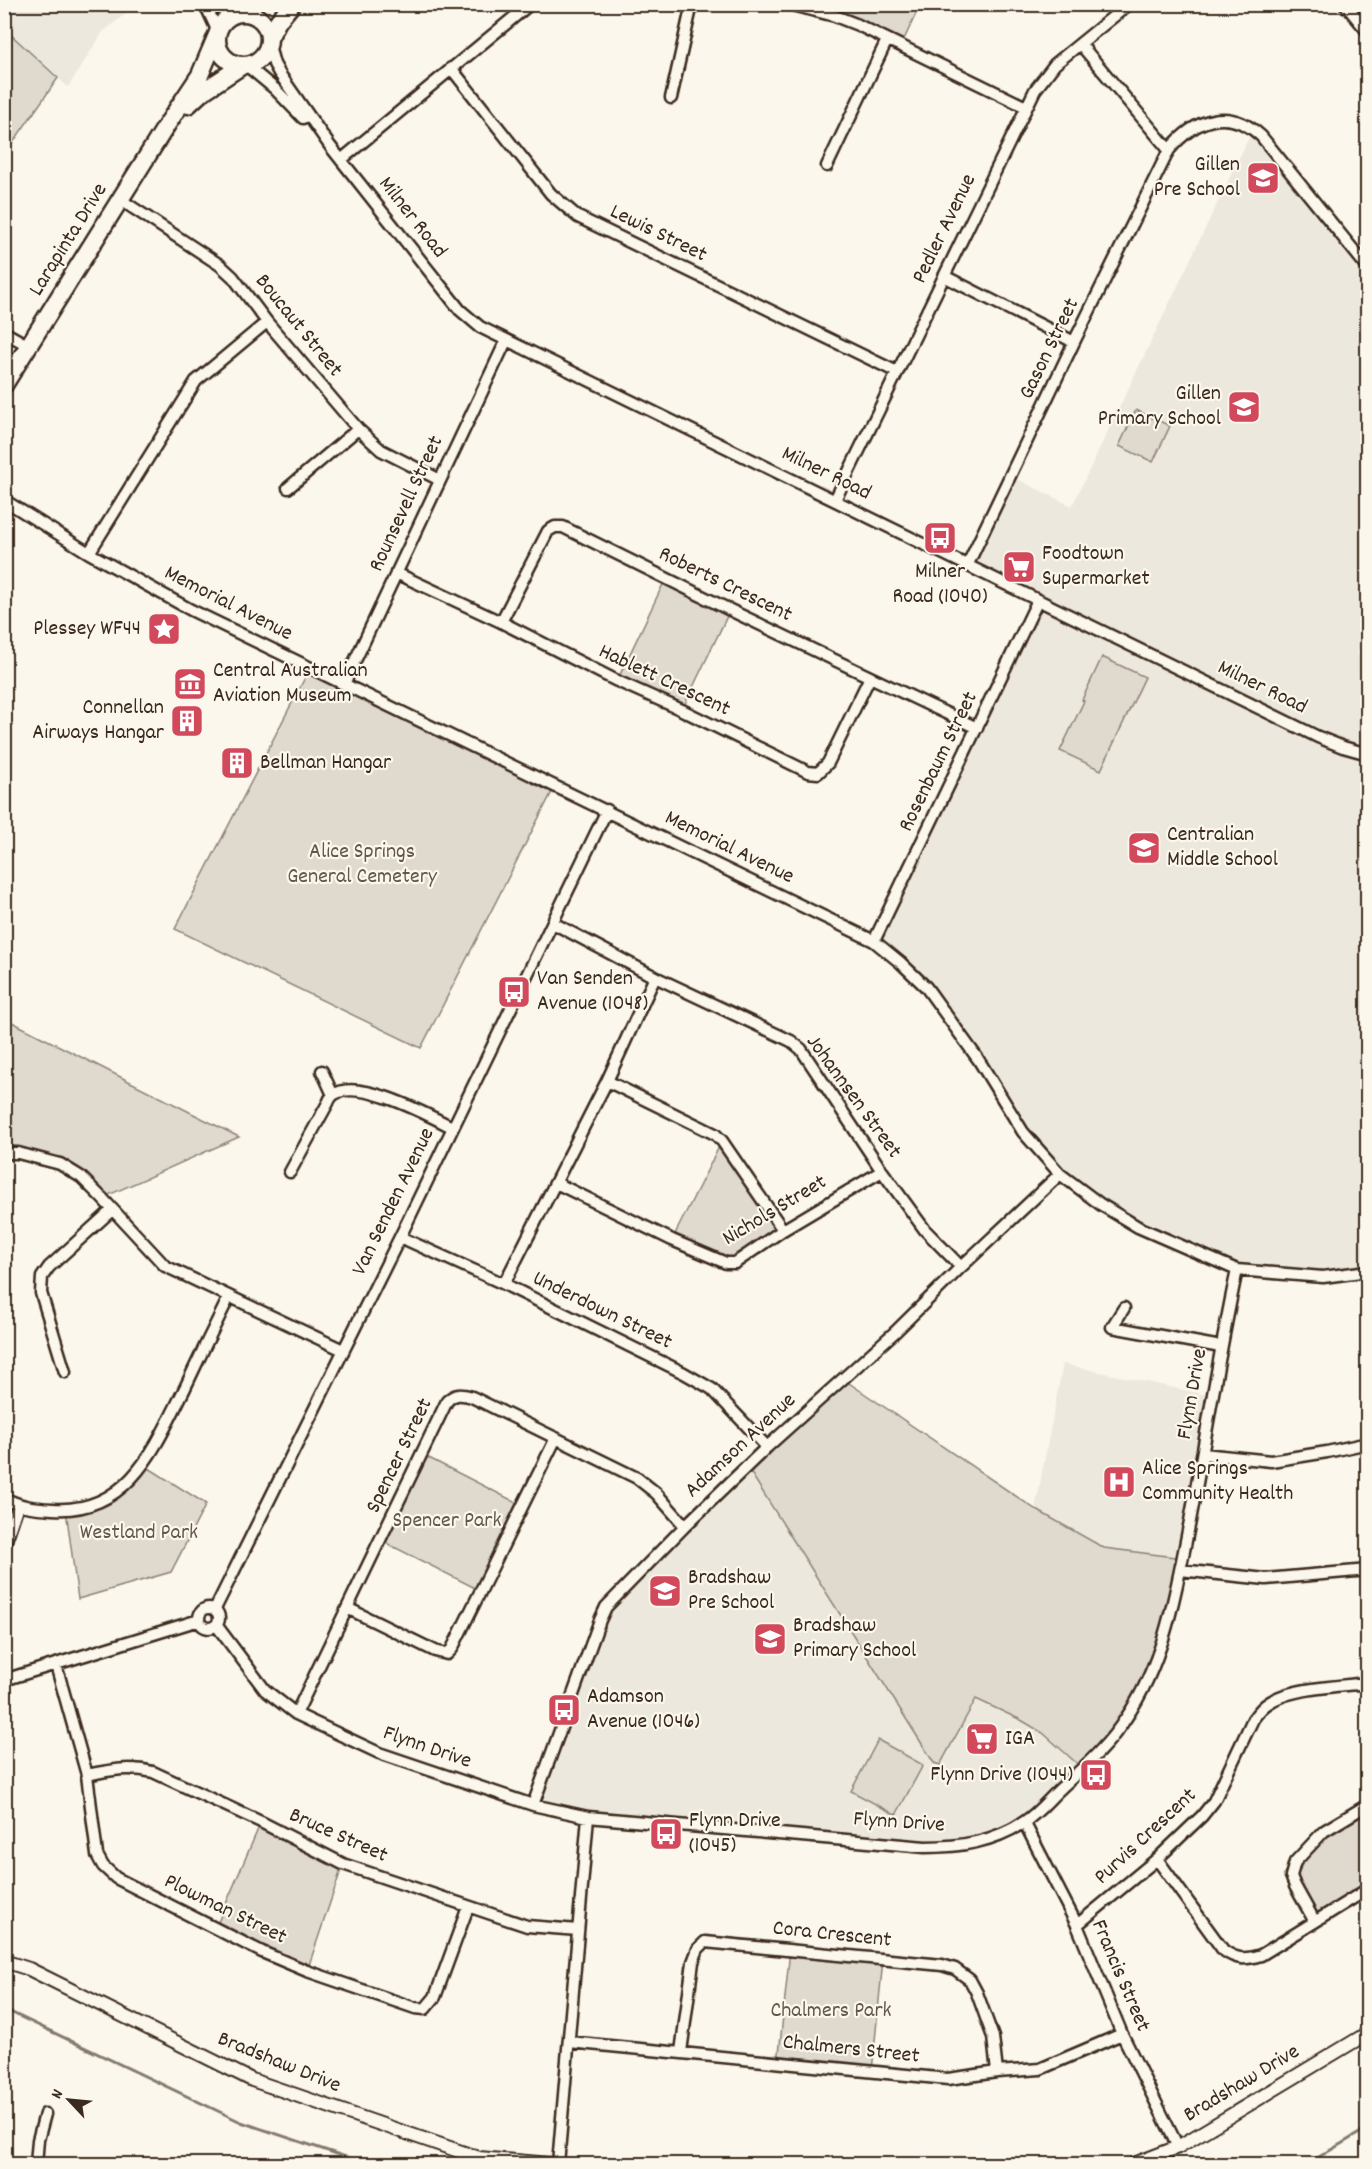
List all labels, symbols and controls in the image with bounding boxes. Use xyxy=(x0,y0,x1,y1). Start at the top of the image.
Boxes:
place label: Gillen Pre School xyxy=(1154,150,1240,206)
school or university icon: Gillen Pre School xyxy=(1245,160,1281,196)
street label: Pedler Avenue xyxy=(905,169,985,289)
street label: Milner Road xyxy=(370,170,454,266)
street label: Larapinta Drive xyxy=(22,178,116,302)
street label: Lewis Street xyxy=(604,197,712,271)
street label: Boucaut Street xyxy=(247,268,349,384)
street label: Gason Street xyxy=(1012,293,1088,405)
place label: Gillen Primary School xyxy=(1098,379,1221,435)
school or university icon: Gillen Primary School xyxy=(1226,389,1262,425)
street label: Rounsevell Street xyxy=(362,431,452,577)
street label: Milner Road xyxy=(776,439,876,509)
bus stop icon: Milner Road (1040) xyxy=(922,520,958,556)
street label: Roberts Crescent xyxy=(653,539,797,631)
place label: Foodtown Supermarket xyxy=(1042,539,1150,595)
supermarket icon: Foodtown Supermarket xyxy=(1001,549,1037,585)
place label: Milner Road (1040) xyxy=(892,557,988,613)
street label: Memorial Avenue xyxy=(158,558,298,650)
place icon: Plessey WF44 xyxy=(146,611,182,647)
place label: Plessey WF44 xyxy=(33,614,141,645)
street label: Hablett Crescent xyxy=(593,637,735,725)
street label: Milner Road xyxy=(1212,653,1312,723)
place label: Central Australian Aviation Museum xyxy=(213,656,368,712)
museum icon: Central Australian Aviation Museum xyxy=(172,666,208,702)
street label: Rosenbaum Street xyxy=(892,687,986,837)
place label: Connellan Airways Hangar xyxy=(32,693,165,749)
building icon: Connellan Airways Hangar xyxy=(169,703,205,739)
building icon: Bellman Hangar xyxy=(219,745,255,781)
place label: Bellman Hangar xyxy=(260,748,392,779)
street label: Memorial Avenue xyxy=(659,803,799,893)
place label: Centralian Middle School xyxy=(1167,820,1278,876)
school or university icon: Centralian Middle School xyxy=(1126,830,1162,866)
park label: Alice Springs General Cemetery xyxy=(287,837,438,893)
place label: Van Senden Avenue (1048) xyxy=(537,964,648,1020)
bus stop icon: Van Senden Avenue (1048) xyxy=(496,974,532,1010)
street label: Johannsen Street xyxy=(798,1029,908,1165)
street label: Van Senden Avenue xyxy=(345,1123,443,1281)
street label: Nichols Street xyxy=(717,1168,833,1254)
street label: Underdown Street xyxy=(527,1264,677,1358)
street label: Flynn Drive xyxy=(1170,1346,1216,1442)
street label: Adamson Avenue xyxy=(678,1386,804,1506)
street label: Spencer Street xyxy=(359,1393,441,1519)
place label: Alice Springs Community Health xyxy=(1142,1454,1293,1510)
hospital icon: Alice Springs Community Health xyxy=(1101,1464,1137,1500)
park label: Spencer Park xyxy=(393,1506,501,1537)
park label: Westland Park xyxy=(80,1518,198,1549)
place label: Bradshaw Pre School xyxy=(688,1563,774,1619)
school or university icon: Bradshaw Pre School xyxy=(647,1573,683,1609)
place label: Bradshaw Primary School xyxy=(793,1611,916,1667)
school or university icon: Bradshaw Primary School xyxy=(752,1621,788,1657)
place label: Adamson Avenue (1046) xyxy=(587,1682,700,1738)
bus stop icon: Adamson Avenue (1046) xyxy=(546,1692,582,1728)
street label: Flynn Drive xyxy=(379,1718,475,1778)
supermarket icon: IGA xyxy=(964,1721,1000,1757)
place label: IGA xyxy=(1005,1724,1035,1755)
bus stop icon: Flynn Drive (1044) xyxy=(1078,1757,1114,1793)
place label: Flynn Drive (1044) xyxy=(930,1760,1073,1791)
street label: Purvis Crescent xyxy=(1088,1781,1204,1893)
street label: Bruce Street xyxy=(284,1800,392,1872)
street label: Flynn Drive xyxy=(852,1804,946,1842)
place label: Flynn Drive (1045) xyxy=(689,1806,781,1862)
bus stop icon: Flynn Drive (1045) xyxy=(648,1816,684,1852)
street label: Plowman Street xyxy=(158,1867,292,1953)
street label: Cora Crescent xyxy=(771,1913,893,1957)
street label: Francis Street xyxy=(1082,1915,1158,2037)
park label: Chalmers Park xyxy=(770,1996,892,2027)
street label: Bradshaw Drive xyxy=(213,2024,345,2102)
street label: Chalmers Street xyxy=(781,2027,921,2073)
street label: Bradshaw Drive xyxy=(1178,2037,1306,2131)
north arrow xyxy=(39,2070,99,2130)
text: N xyxy=(46,2086,70,2103)

